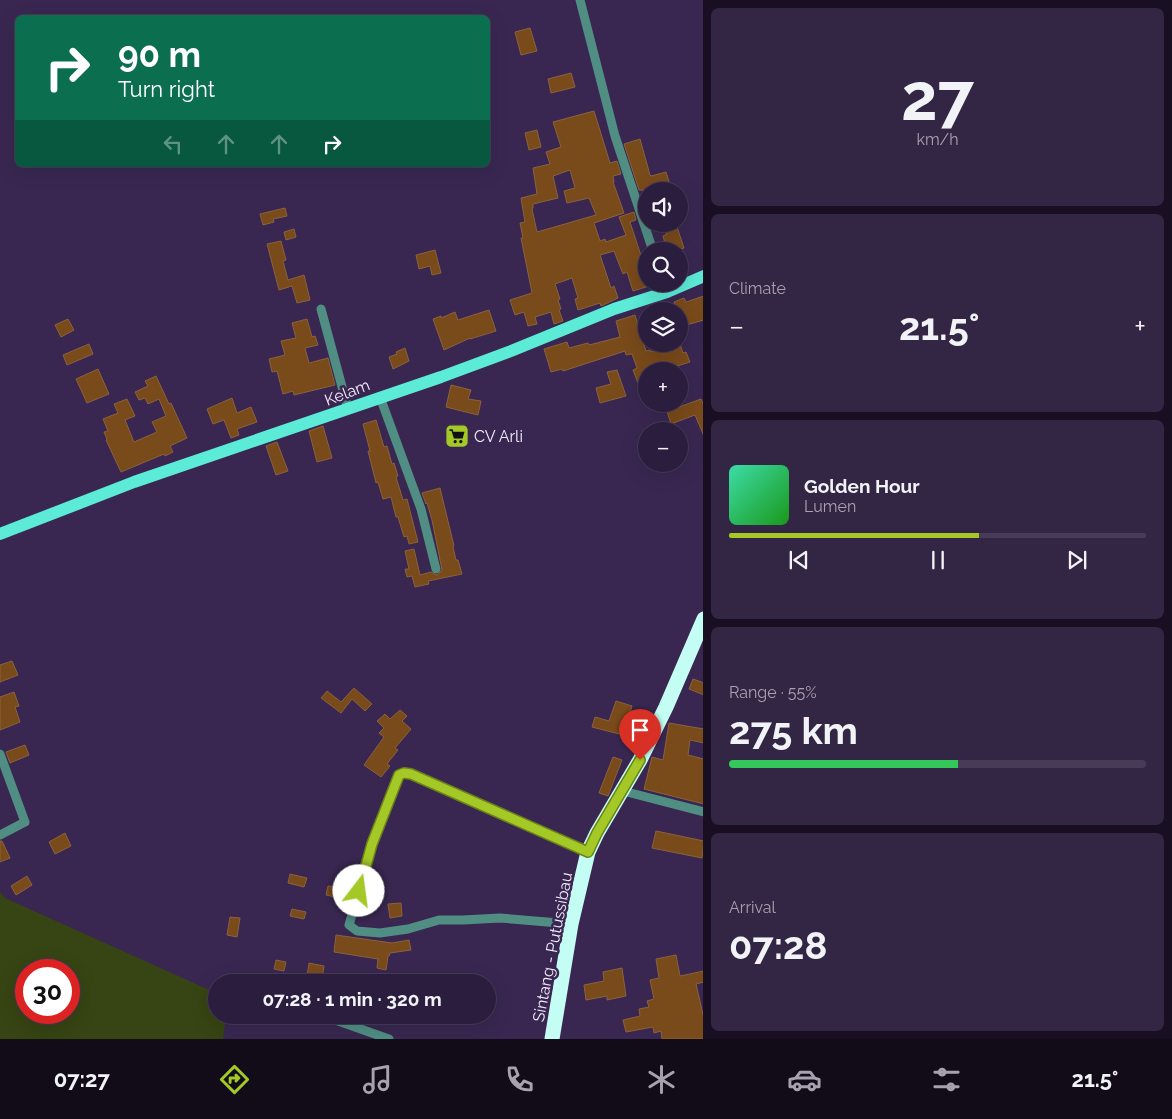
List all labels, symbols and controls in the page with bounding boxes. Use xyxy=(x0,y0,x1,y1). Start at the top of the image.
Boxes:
text: 90 m xyxy=(118,34,201,75)
icon: right xyxy=(35,35,100,100)
text: 27 xyxy=(901,59,974,135)
text: Turn right xyxy=(118,76,215,102)
icon: left xyxy=(159,130,187,158)
icon: ahead xyxy=(212,130,240,158)
icon: ahead xyxy=(265,130,293,158)
icon: right xyxy=(318,130,346,158)
text: km/h xyxy=(916,130,959,149)
map controls xyxy=(638,182,688,472)
button: sound xyxy=(638,182,688,232)
button: search xyxy=(638,242,688,292)
text: Climate xyxy=(729,279,786,298)
button: layers xyxy=(638,302,688,352)
text: 21.5° xyxy=(899,304,980,349)
text: − xyxy=(729,310,744,343)
text: + xyxy=(1134,310,1146,343)
button: + xyxy=(638,362,688,412)
street label: Kelam xyxy=(322,375,373,410)
button: − xyxy=(638,422,688,472)
supermarket icon: CV Arli xyxy=(444,423,470,449)
place label: CV Arli xyxy=(474,427,523,446)
text: Golden Hour xyxy=(804,475,920,497)
text: Lumen xyxy=(804,497,856,516)
icon: previous xyxy=(785,546,813,574)
icon: pause xyxy=(924,546,952,574)
icon: next xyxy=(1063,546,1091,574)
text: Range · 55% xyxy=(729,683,817,702)
text: 275 km xyxy=(729,708,858,753)
pin xyxy=(619,709,661,760)
icon: arrive xyxy=(626,716,654,744)
position arrow xyxy=(332,864,384,916)
street label: Sintang - Putussibau xyxy=(529,871,576,1024)
text: Arrival xyxy=(729,898,776,917)
text: 07:28 xyxy=(729,923,827,968)
speed limit sign: 30 xyxy=(15,959,80,1024)
text: 07:28 · 1 min · 320 m xyxy=(262,988,442,1010)
icon: directions xyxy=(217,1062,252,1097)
icon: music xyxy=(360,1062,395,1097)
icon: phone xyxy=(502,1062,537,1097)
icon: climate xyxy=(644,1062,679,1097)
icon: car xyxy=(787,1062,822,1097)
icon: filters xyxy=(929,1062,964,1097)
text: 07:27 xyxy=(54,1066,110,1092)
text: 21.5° xyxy=(1072,1066,1118,1092)

